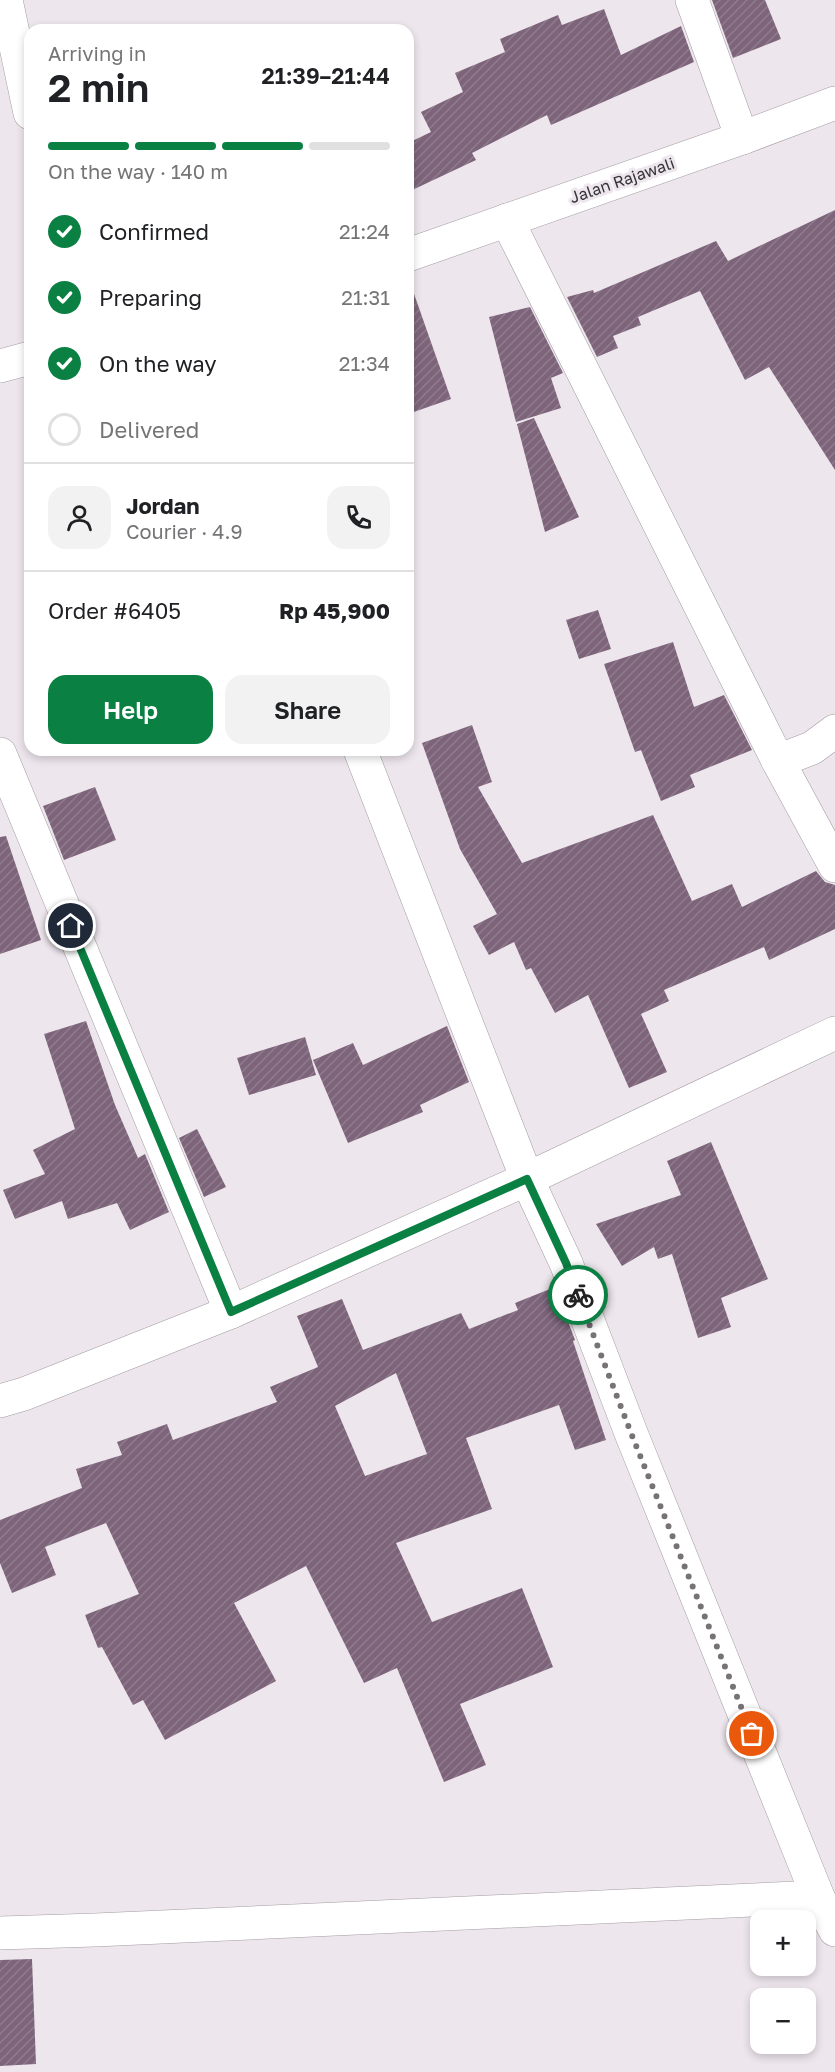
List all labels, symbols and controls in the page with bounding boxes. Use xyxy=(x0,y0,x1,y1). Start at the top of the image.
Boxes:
text: Arriving in xyxy=(48,41,146,65)
text: 21:39–21:44 xyxy=(262,62,390,89)
text: 2 min xyxy=(48,64,149,111)
street label: Jalan Rajawali xyxy=(567,153,677,207)
text: On the way · 140 m xyxy=(48,159,228,183)
icon: check xyxy=(48,215,81,248)
text: Confirmed xyxy=(99,218,209,245)
text: 21:24 xyxy=(339,219,390,243)
icon: check xyxy=(48,281,81,314)
text: Preparing xyxy=(99,284,202,311)
text: 21:31 xyxy=(341,285,390,309)
icon: check xyxy=(48,347,81,380)
text: On the way xyxy=(99,350,217,377)
text: 21:34 xyxy=(339,351,390,375)
text: Delivered xyxy=(99,416,199,443)
button: person xyxy=(48,486,111,549)
button: phone xyxy=(327,486,390,549)
text: Jordan xyxy=(126,492,200,519)
text: Courier · 4.9 xyxy=(126,519,243,543)
text: Order #6405 xyxy=(48,597,181,624)
text: Rp 45,900 xyxy=(279,597,390,624)
button: Help xyxy=(48,675,213,744)
button: Share xyxy=(225,675,390,744)
pin xyxy=(45,900,96,951)
icon: home xyxy=(54,909,87,942)
courier xyxy=(548,1265,608,1325)
icon: bike xyxy=(562,1279,595,1312)
pin xyxy=(726,1708,777,1759)
icon: bag xyxy=(735,1717,768,1750)
map controls xyxy=(750,1910,816,2054)
button: + xyxy=(750,1910,816,1976)
button: − xyxy=(750,1988,816,2054)

